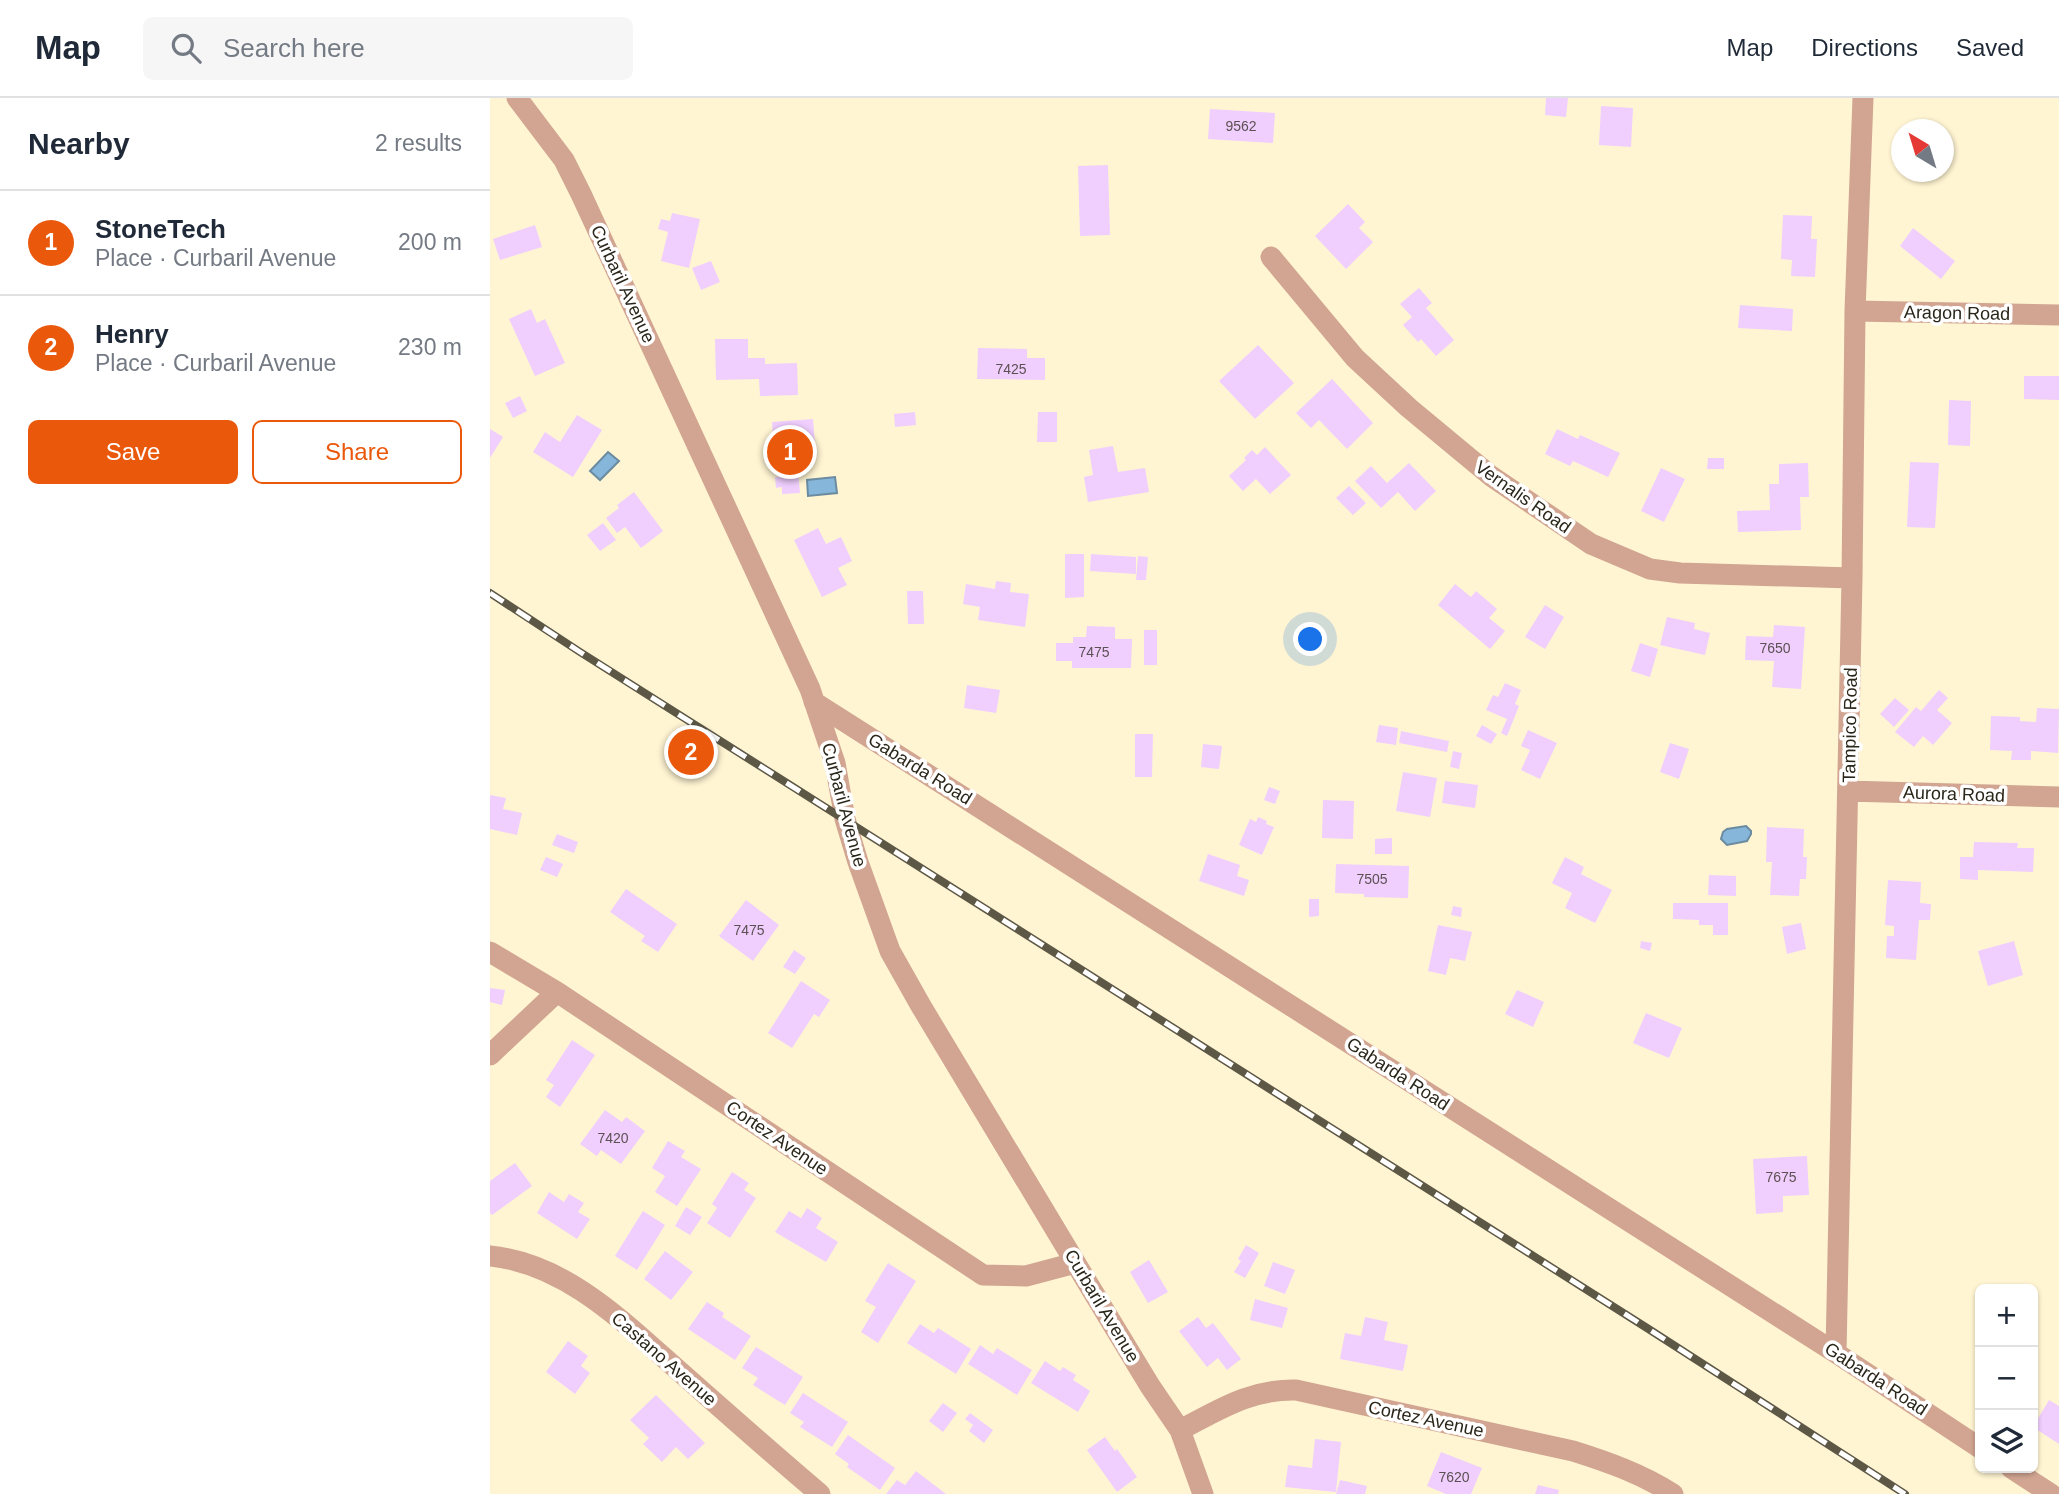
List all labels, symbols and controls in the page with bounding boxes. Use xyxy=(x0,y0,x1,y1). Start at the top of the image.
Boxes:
search box xyxy=(143,17,633,80)
text: Map xyxy=(35,29,101,66)
icon: search xyxy=(167,29,205,67)
text: Search here xyxy=(223,33,365,63)
text: Map xyxy=(1727,34,1773,61)
text: Directions xyxy=(1811,34,1918,61)
text: Saved xyxy=(1956,34,2024,61)
house number: 9562 xyxy=(1225,118,1257,134)
north arrow xyxy=(1891,119,1954,182)
text: Nearby xyxy=(28,127,130,160)
text: 2 results xyxy=(375,130,462,156)
text: StoneTech xyxy=(95,214,226,244)
street label: Curbaril Avenue xyxy=(587,222,659,346)
text: 1 xyxy=(45,229,57,255)
text: 200 m xyxy=(398,229,462,255)
text: Place · Curbaril Avenue xyxy=(95,245,336,271)
street label: Aragon Road xyxy=(1904,302,2010,324)
text: Henry xyxy=(95,319,169,349)
text: 2 xyxy=(45,334,57,360)
text: 230 m xyxy=(398,334,462,360)
text: Place · Curbaril Avenue xyxy=(95,350,336,376)
house number: 7425 xyxy=(995,361,1027,377)
button: Save xyxy=(28,420,238,484)
button: Share xyxy=(252,420,462,484)
pin: 1 xyxy=(767,426,813,478)
street label: Vernalis Road xyxy=(1471,457,1575,537)
your location xyxy=(1293,622,1327,656)
house number: 7650 xyxy=(1759,640,1791,656)
house number: 7475 xyxy=(1078,644,1110,660)
street label: Tampico Road xyxy=(1839,667,1861,783)
pin: 2 xyxy=(668,726,714,778)
street label: Gabarda Road xyxy=(865,729,975,809)
street label: Curbaril Avenue xyxy=(818,741,870,869)
street label: Aurora Road xyxy=(1903,782,2005,806)
house number: 7505 xyxy=(1356,871,1388,887)
house number: 7475 xyxy=(733,922,765,938)
street label: Gabarda Road xyxy=(1343,1033,1453,1115)
street label: Cortez Avenue xyxy=(723,1097,831,1179)
house number: 7420 xyxy=(597,1130,629,1146)
house number: 7675 xyxy=(1765,1169,1797,1185)
street label: Curbaril Avenue xyxy=(1061,1246,1143,1366)
map controls xyxy=(1975,1284,2038,1473)
button: + xyxy=(1975,1284,2038,1347)
street label: Castano Avenue xyxy=(608,1308,720,1410)
street label: Gabarda Road xyxy=(1821,1338,1931,1420)
button: − xyxy=(1975,1347,2038,1410)
street label: Cortez Avenue xyxy=(1366,1397,1486,1441)
button: layers xyxy=(1975,1410,2038,1473)
house number: 7620 xyxy=(1438,1469,1470,1485)

